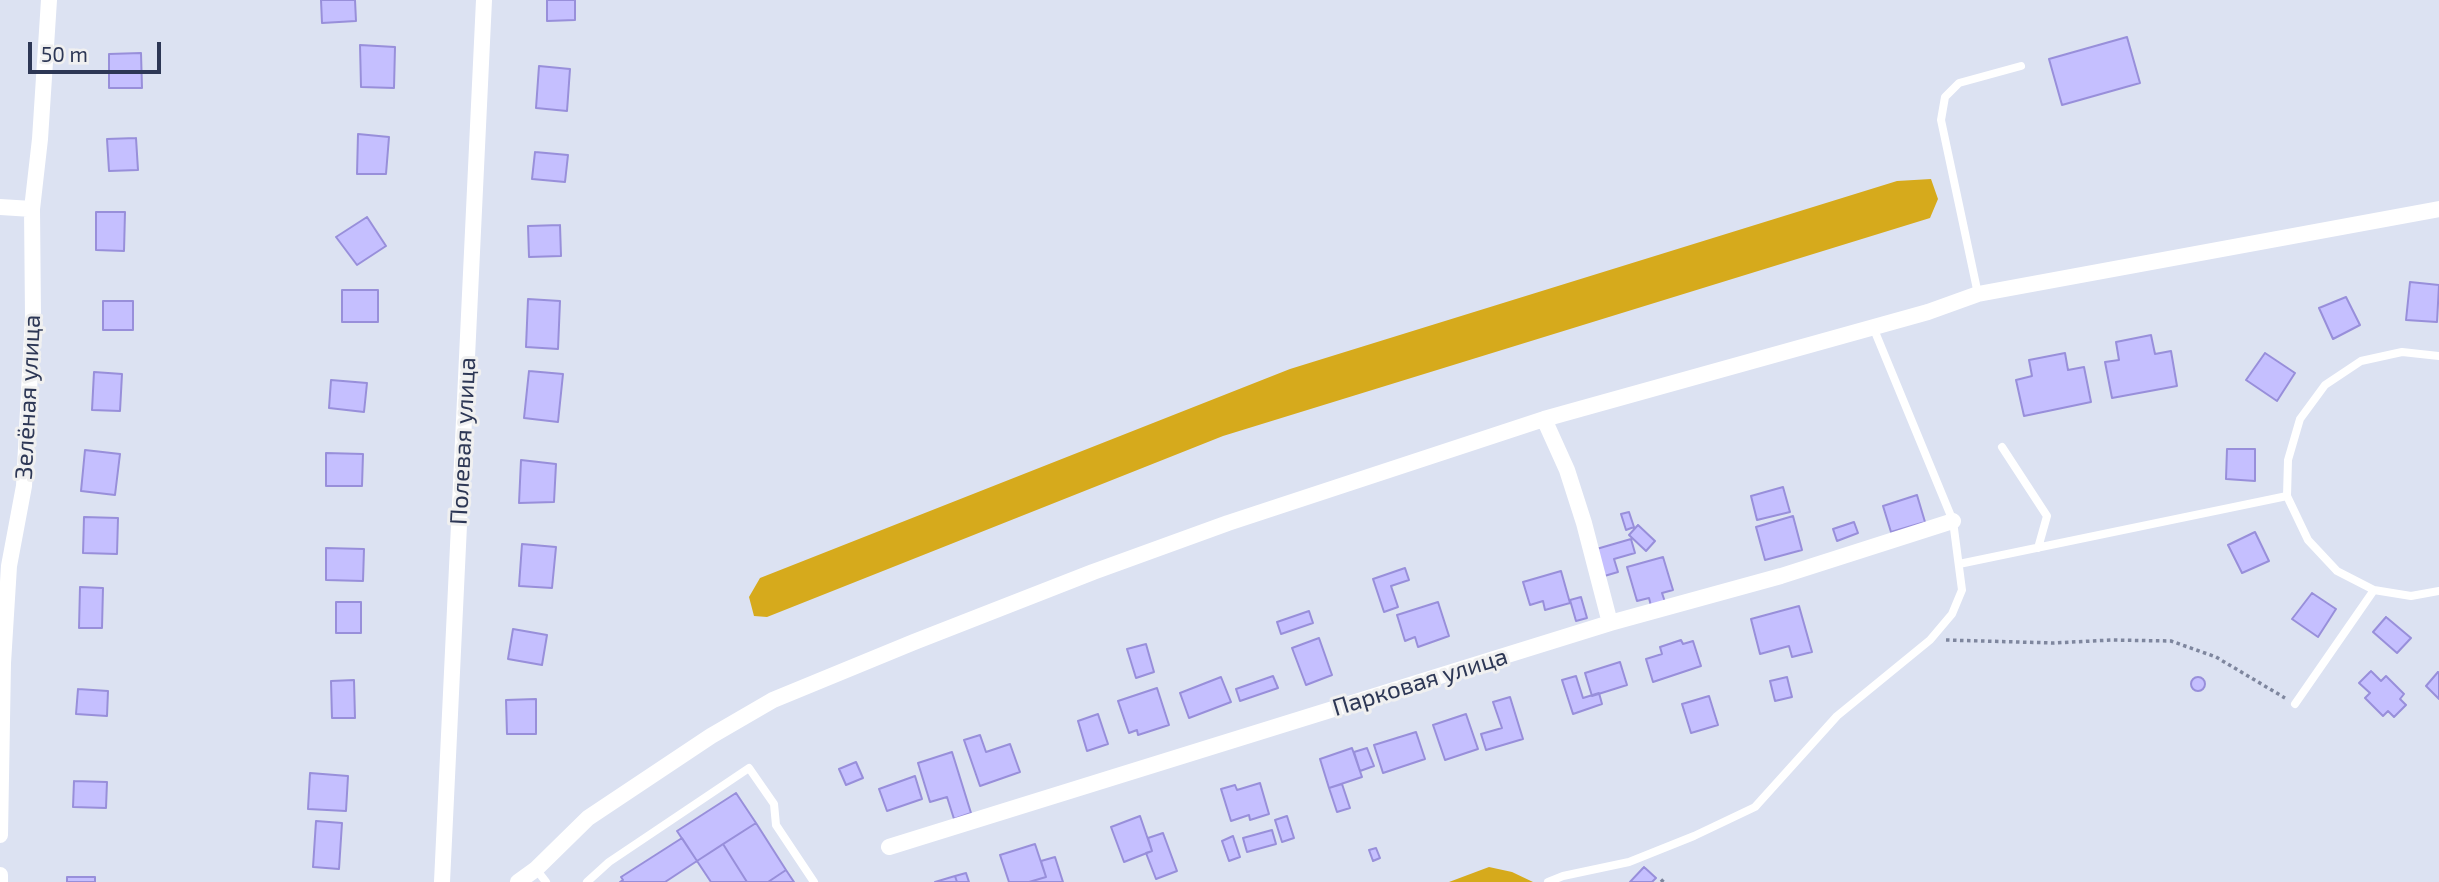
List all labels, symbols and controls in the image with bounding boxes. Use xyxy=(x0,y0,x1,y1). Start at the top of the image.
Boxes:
scale bar xyxy=(32,28,164,72)
text: 50 m xyxy=(41,41,88,66)
street label: Зелёная улица xyxy=(9,314,47,480)
street label: Полевая улица xyxy=(444,356,482,526)
street label: Парковая улица xyxy=(1329,642,1511,722)

